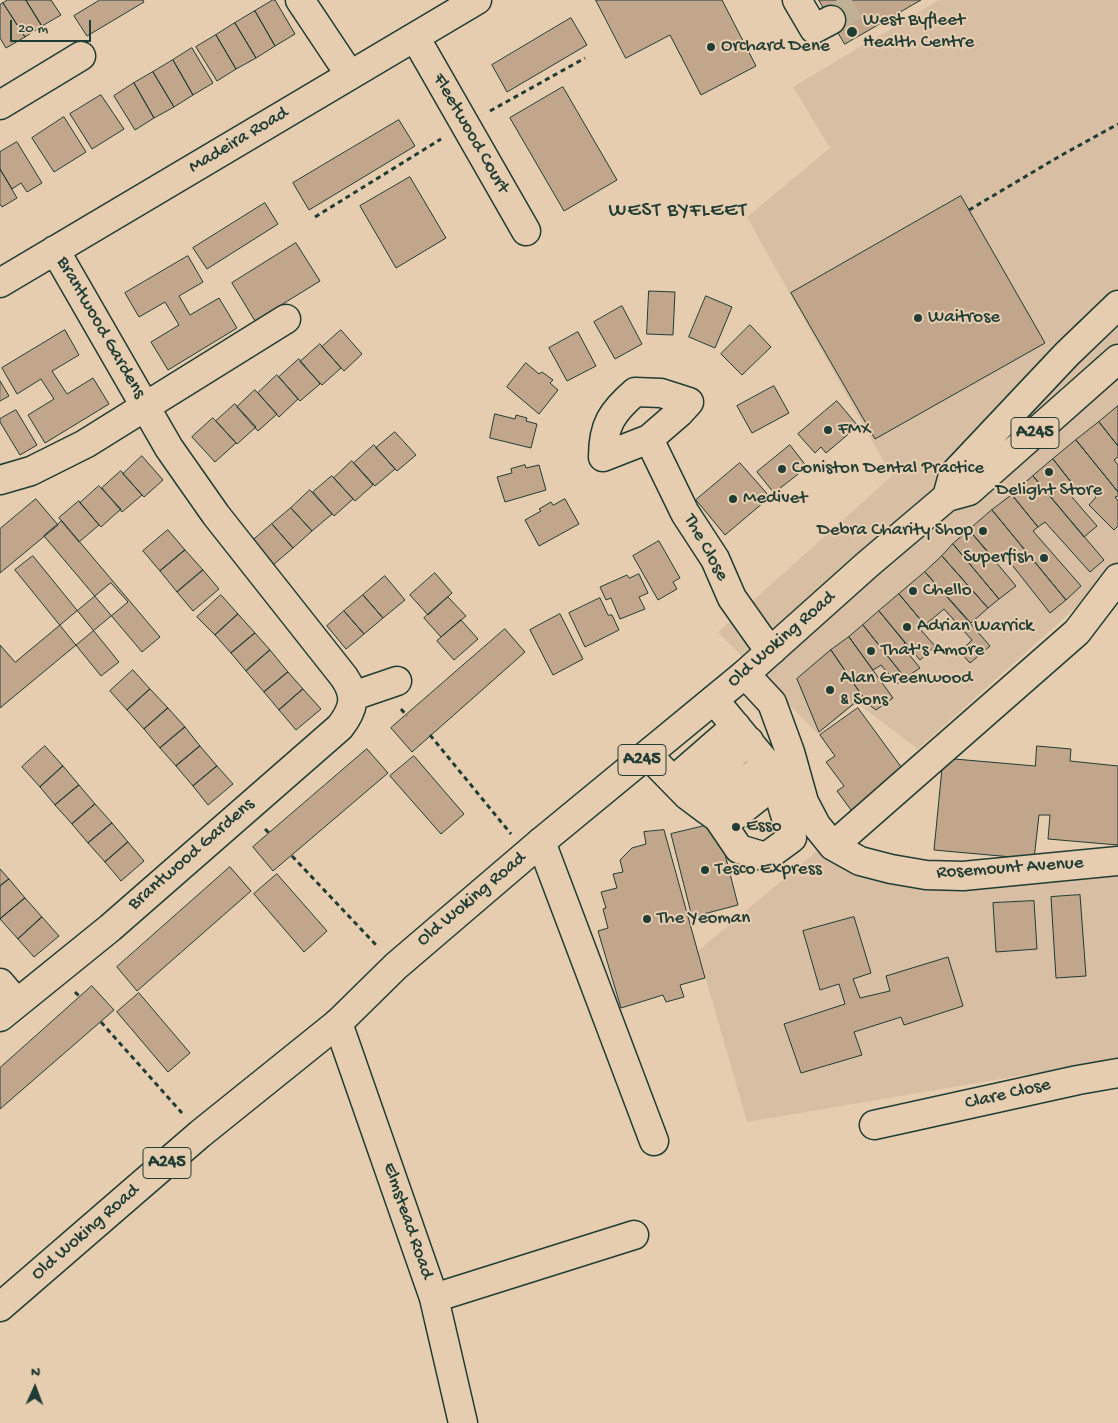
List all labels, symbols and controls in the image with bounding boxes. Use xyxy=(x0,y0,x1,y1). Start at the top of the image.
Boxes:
scale bar xyxy=(12,10,94,42)
place label: West Byfleet Health Centre xyxy=(863,10,974,54)
text: 20 m xyxy=(18,20,48,38)
marker: West Byfleet Health Centre xyxy=(845,25,859,39)
place label: Orchard Dene xyxy=(721,36,830,58)
marker: Orchard Dene xyxy=(705,41,717,53)
street label: Fleetwood Court xyxy=(426,70,514,198)
street label: Madeira Road xyxy=(185,102,293,180)
district label: WEST BYFLEET xyxy=(607,199,749,225)
street label: Brantwood Gardens xyxy=(50,253,150,403)
place label: Waitrose xyxy=(928,307,1000,329)
marker: Waitrose xyxy=(912,312,924,324)
road number: A245 xyxy=(1011,418,1059,448)
place label: FMX xyxy=(838,419,871,441)
marker: FMX xyxy=(822,424,834,436)
place label: Coniston Dental Practice xyxy=(792,458,984,480)
marker: Coniston Dental Practice xyxy=(776,463,788,475)
marker: Delight Store xyxy=(1043,466,1055,478)
place label: Delight Store xyxy=(996,480,1102,502)
place label: Medivet xyxy=(743,488,807,510)
marker: Medivet xyxy=(727,493,739,505)
street label: The Close xyxy=(677,511,733,585)
place label: Debra Charity Shop xyxy=(817,520,973,542)
marker: Debra Charity Shop xyxy=(977,525,989,537)
place label: Superfish xyxy=(963,547,1034,569)
marker: Superfish xyxy=(1038,552,1050,564)
place label: Chello xyxy=(923,580,972,602)
marker: Chello xyxy=(907,585,919,597)
street label: Old Woking Road xyxy=(723,587,841,693)
place label: Adrian Warrick xyxy=(917,616,1033,638)
marker: Adrian Warrick xyxy=(901,621,913,633)
place label: That's Amore xyxy=(881,640,984,662)
marker: That's Amore xyxy=(865,645,877,657)
place label: Alan Greenwood & Sons xyxy=(840,668,972,712)
marker: Alan Greenwood & Sons xyxy=(824,684,836,696)
road number: A245 xyxy=(618,744,666,776)
street label: Brantwood Gardens xyxy=(124,794,260,916)
place label: Esso xyxy=(746,816,782,838)
marker: Esso xyxy=(730,821,742,833)
street label: Old Woking Road xyxy=(413,848,531,952)
street label: Rosemount Avenue xyxy=(936,852,1084,886)
place label: Tesco Express xyxy=(715,859,822,881)
marker: Tesco Express xyxy=(699,864,711,876)
place label: The Yeoman xyxy=(657,908,750,930)
marker: The Yeoman xyxy=(641,913,653,925)
street label: Clare Close xyxy=(963,1074,1053,1116)
road number: A245 xyxy=(143,1148,191,1178)
street label: Elmstead Road xyxy=(376,1160,438,1282)
street label: Old Woking Road xyxy=(27,1180,145,1286)
north arrow xyxy=(10,1363,60,1413)
text: N xyxy=(31,1364,40,1381)

